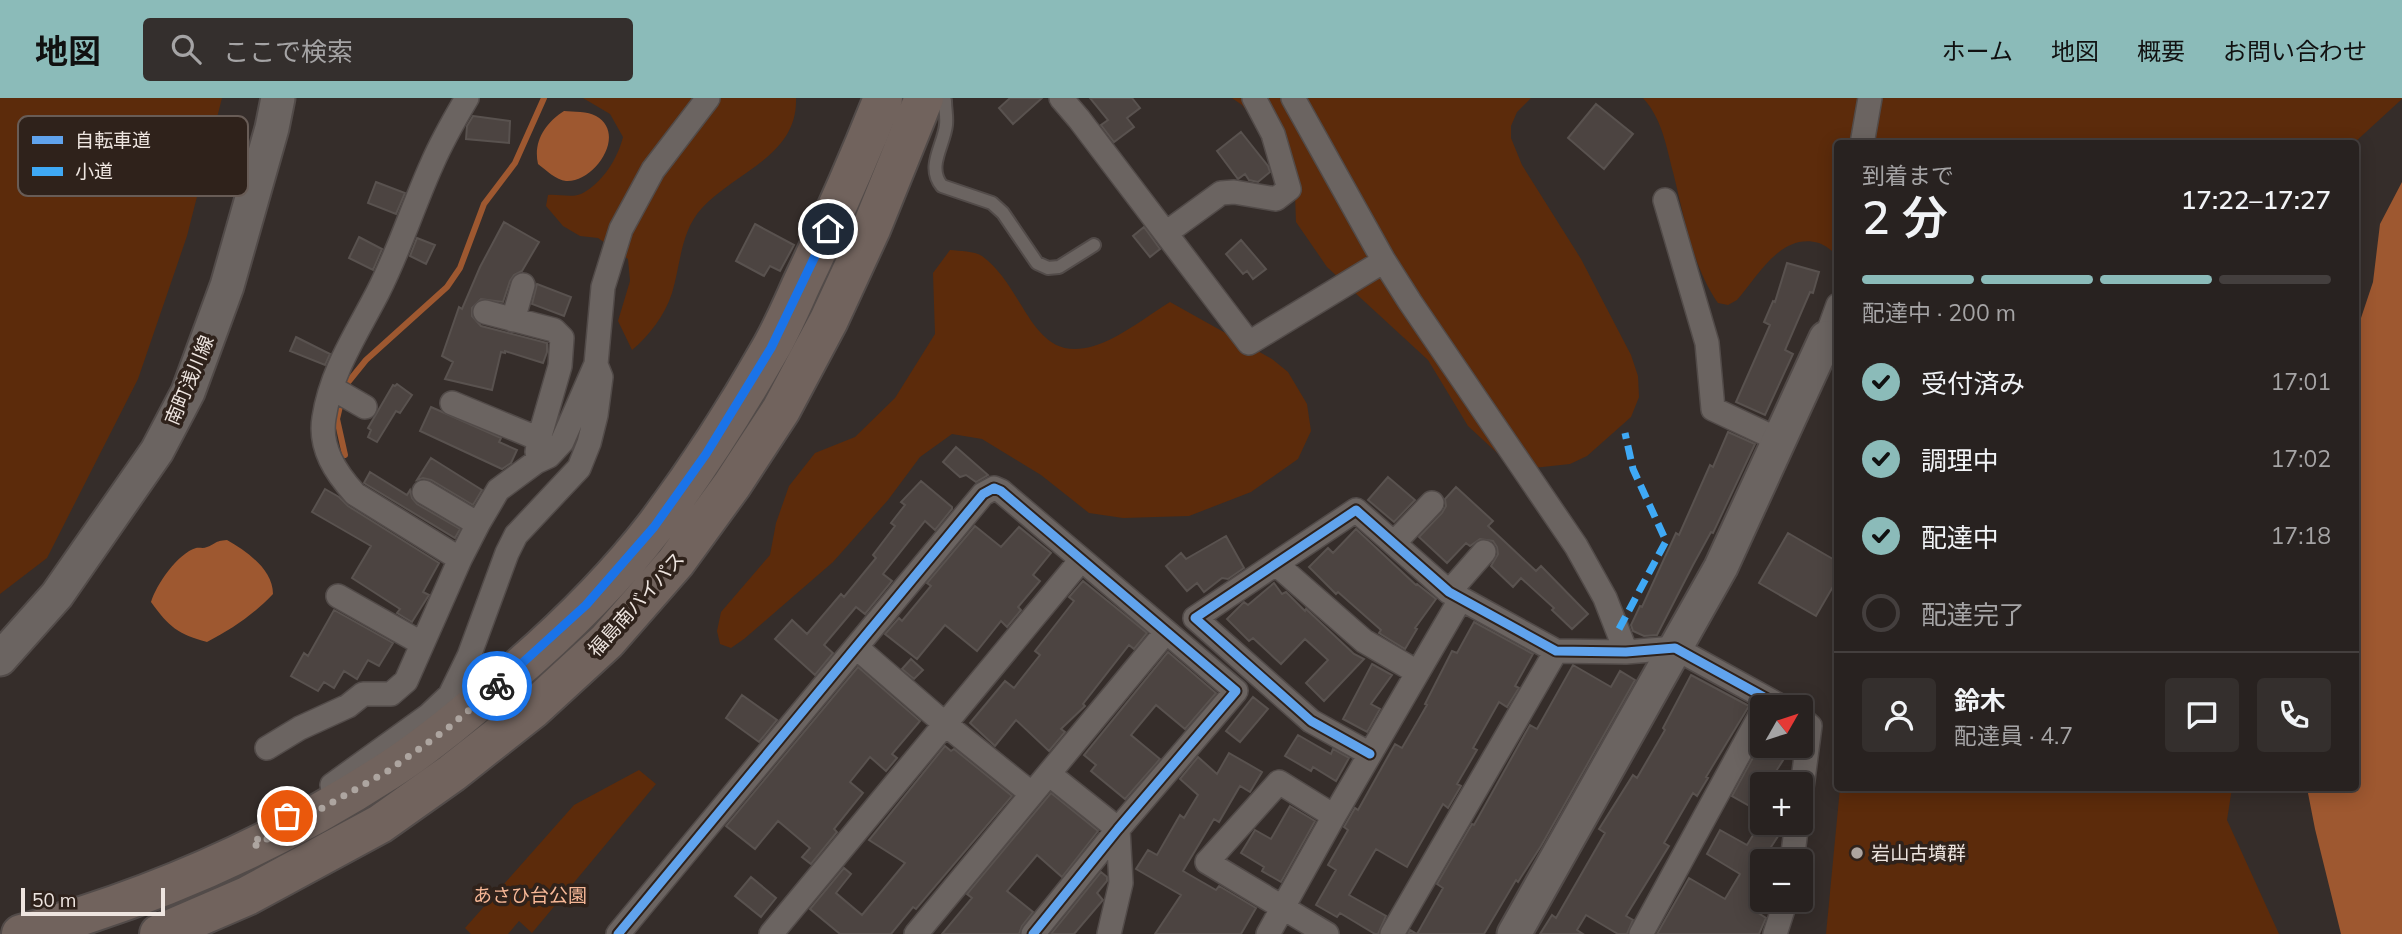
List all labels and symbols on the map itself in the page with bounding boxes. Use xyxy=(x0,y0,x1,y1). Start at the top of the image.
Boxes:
legend xyxy=(18,116,248,196)
text: 自転車道 xyxy=(75,128,151,152)
text: 小道 xyxy=(75,159,113,183)
pin xyxy=(798,199,858,259)
street label: 南町浅川線 xyxy=(159,332,219,428)
street label: 福島南バイパス xyxy=(583,547,689,661)
courier xyxy=(462,651,532,721)
north arrow xyxy=(1750,695,1813,758)
pin xyxy=(257,786,317,846)
place label: 岩山古墳群 xyxy=(1871,841,1966,865)
marker: 岩山古墳群 xyxy=(1849,845,1865,861)
park label: あさひ台公園 xyxy=(473,883,587,907)
scale bar xyxy=(21,885,164,917)

